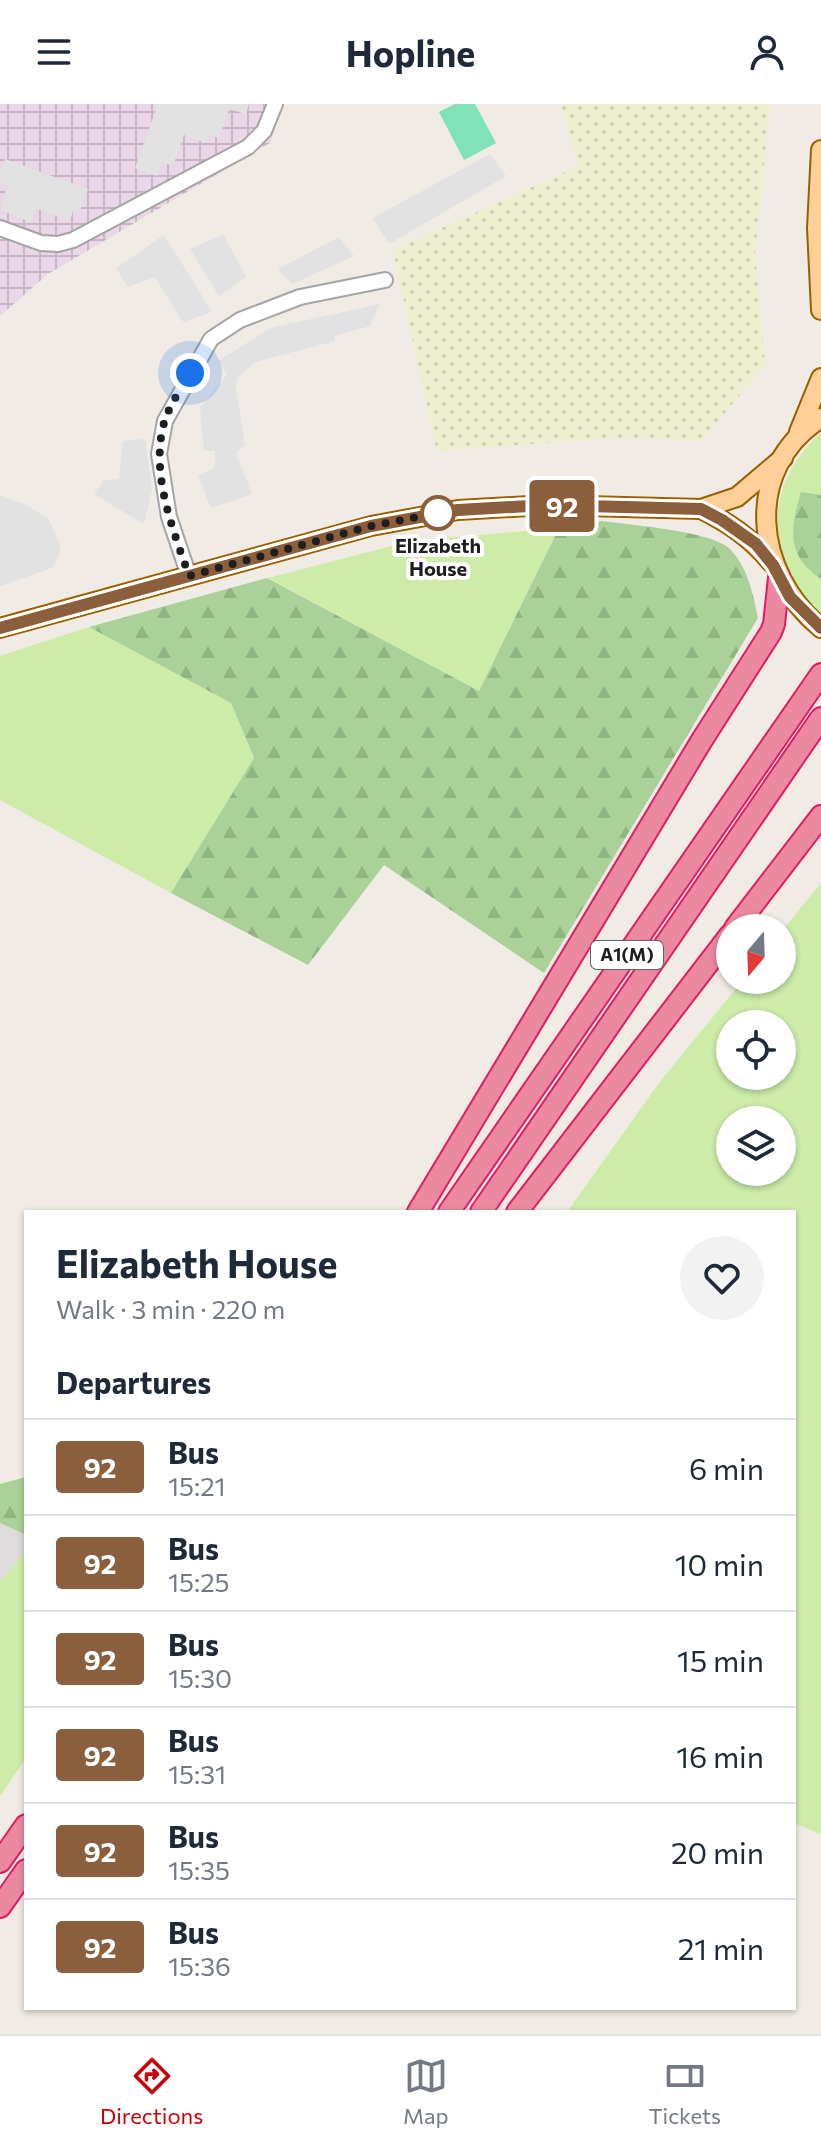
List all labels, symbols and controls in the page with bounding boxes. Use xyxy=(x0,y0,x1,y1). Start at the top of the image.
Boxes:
icon: menu xyxy=(32,30,76,74)
text: Hopline xyxy=(346,30,475,74)
icon: person xyxy=(745,30,789,74)
your location xyxy=(170,353,210,393)
line badge: 92 xyxy=(526,480,598,532)
text: 92 xyxy=(545,489,579,523)
marker: Elizabeth House xyxy=(421,496,455,530)
place label: Elizabeth House xyxy=(395,533,481,580)
north arrow xyxy=(716,914,796,994)
map controls xyxy=(716,914,796,1186)
road number: A1(M) xyxy=(591,941,663,969)
button: locate xyxy=(716,1010,796,1090)
button: layers xyxy=(716,1106,796,1186)
button: heart xyxy=(680,1236,764,1320)
text: Elizabeth House xyxy=(56,1239,337,1286)
text: Walk · 3 min · 220 m xyxy=(56,1293,285,1324)
text: Departures xyxy=(56,1363,211,1400)
text: Bus xyxy=(168,1433,219,1470)
text: 6 min xyxy=(689,1449,764,1486)
text: 92 xyxy=(83,1450,117,1484)
text: 15:21 xyxy=(168,1470,226,1501)
text: Bus xyxy=(168,1529,219,1566)
text: 10 min xyxy=(675,1545,764,1582)
text: 92 xyxy=(83,1546,117,1580)
text: 15:25 xyxy=(168,1566,230,1597)
text: Bus xyxy=(168,1625,219,1662)
text: 15 min xyxy=(677,1641,764,1678)
text: 92 xyxy=(83,1642,117,1676)
text: 15:30 xyxy=(168,1662,232,1693)
text: Bus xyxy=(168,1721,219,1758)
text: 16 min xyxy=(676,1737,764,1774)
text: 92 xyxy=(83,1738,117,1772)
text: 15:31 xyxy=(168,1758,226,1789)
text: Bus xyxy=(168,1817,219,1854)
text: 20 min xyxy=(671,1833,764,1870)
text: 92 xyxy=(83,1834,117,1868)
text: 15:35 xyxy=(168,1854,230,1885)
text: Bus xyxy=(168,1913,219,1950)
text: 21 min xyxy=(678,1929,764,1966)
text: 92 xyxy=(83,1930,117,1964)
text: 15:36 xyxy=(168,1950,231,1981)
tab: Directions xyxy=(100,2054,203,2129)
tab: Map xyxy=(403,2054,448,2129)
tab: Tickets xyxy=(648,2054,721,2129)

